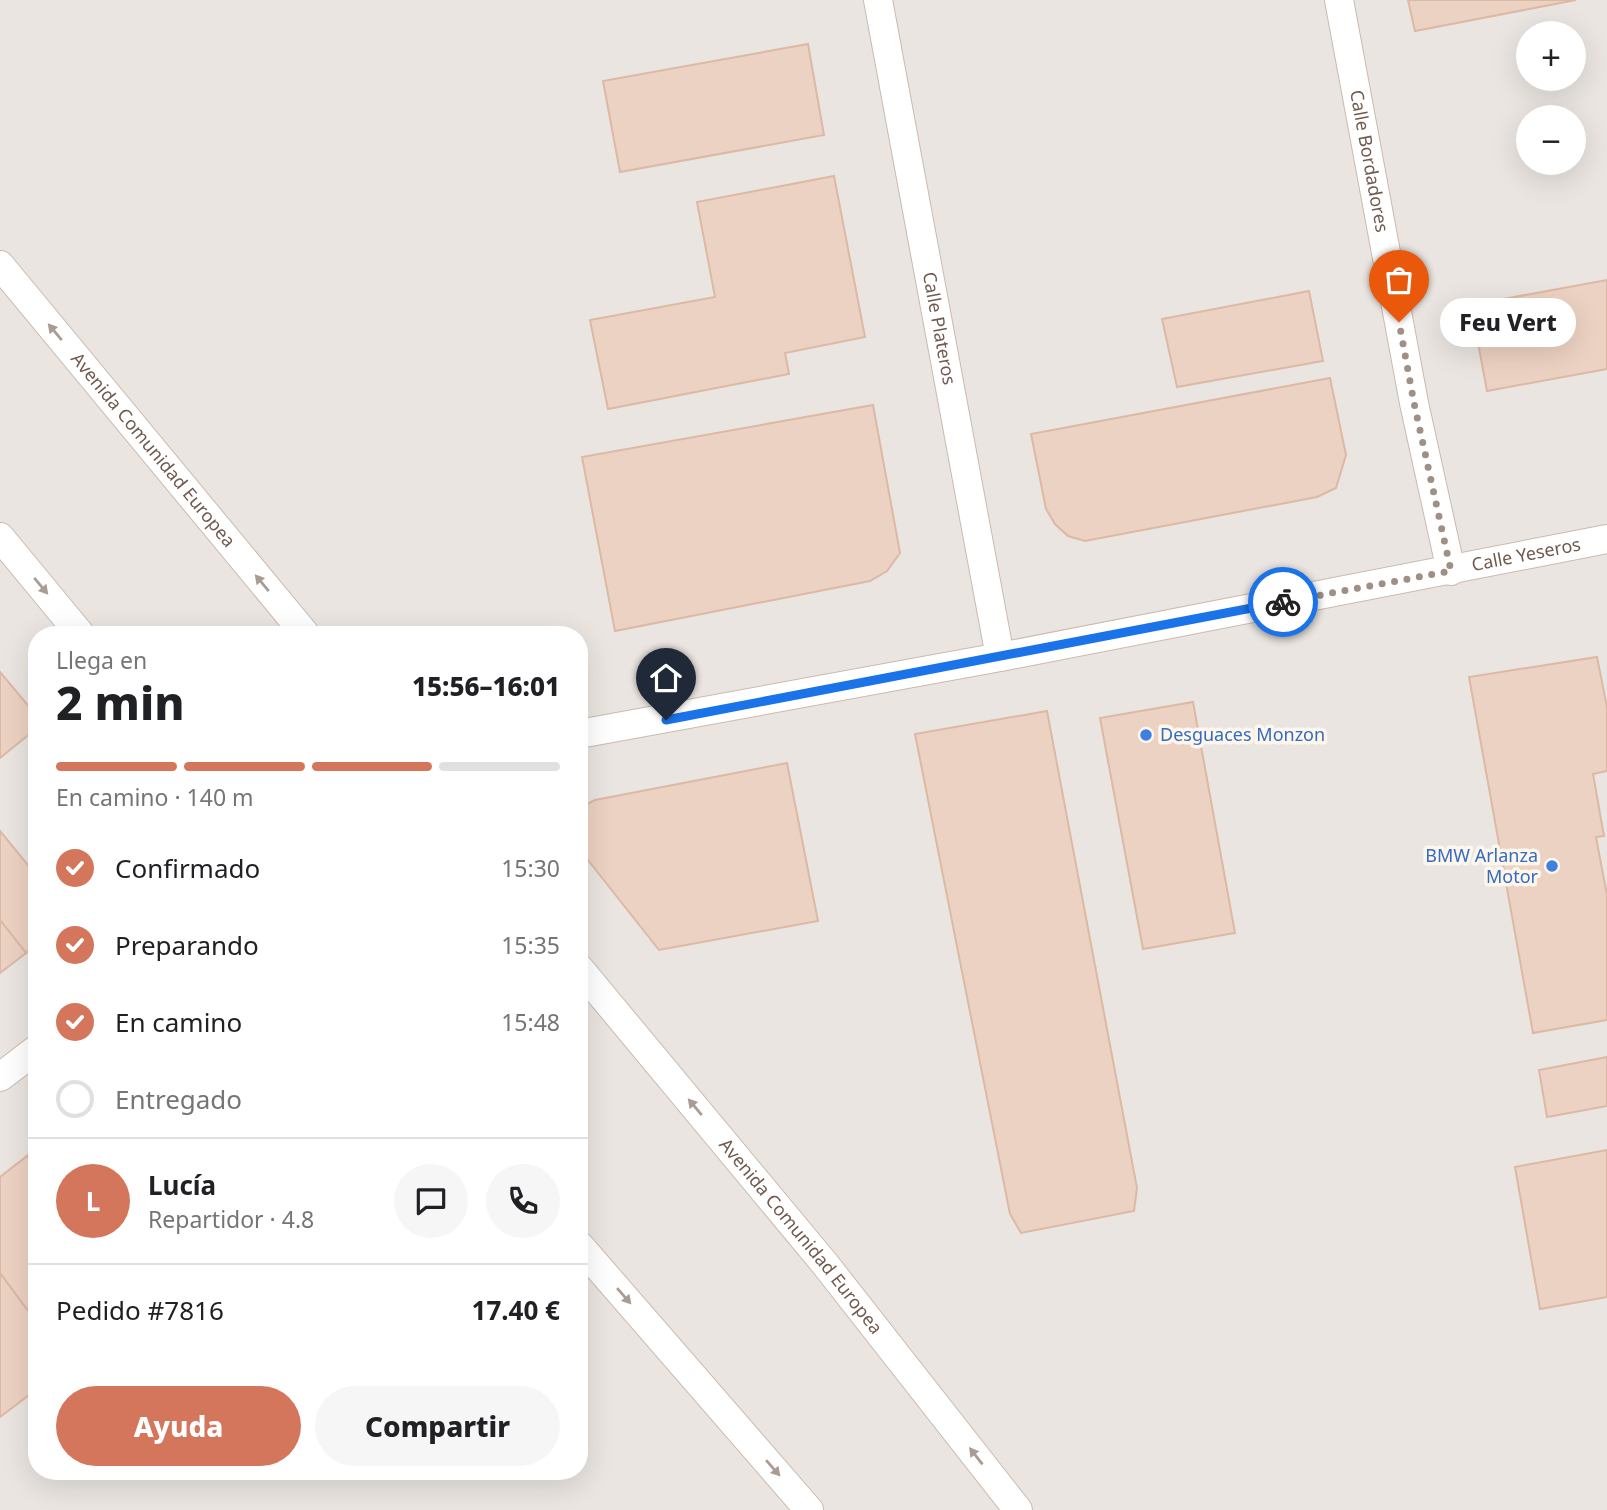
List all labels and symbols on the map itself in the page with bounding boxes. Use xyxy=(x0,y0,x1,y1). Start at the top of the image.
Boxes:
street label: Calle Bordadores xyxy=(1345,88,1395,234)
pin xyxy=(1369,250,1429,322)
street label: Calle Plateros xyxy=(918,270,962,387)
callout: Feu Vert xyxy=(1441,298,1578,346)
one-way arrow xyxy=(48,323,63,340)
street label: Avenida Comunidad Europea xyxy=(66,347,241,552)
street label: Calle Yeseros xyxy=(1469,531,1582,576)
courier xyxy=(1248,567,1318,637)
one-way arrow xyxy=(255,574,270,592)
one-way arrow xyxy=(33,577,48,595)
pin xyxy=(636,648,696,720)
place label: Desguaces Monzon xyxy=(1160,722,1325,746)
marker: Desguaces Monzon xyxy=(1138,727,1154,743)
place label: BMW Arlanza Motor xyxy=(1425,843,1539,888)
marker: BMW Arlanza Motor xyxy=(1544,858,1560,874)
one-way arrow xyxy=(688,1099,703,1116)
street label: Avenida Comunidad Europea xyxy=(714,1133,888,1339)
one-way arrow xyxy=(616,1288,631,1305)
one-way arrow xyxy=(969,1448,984,1465)
one-way arrow xyxy=(765,1460,780,1477)

